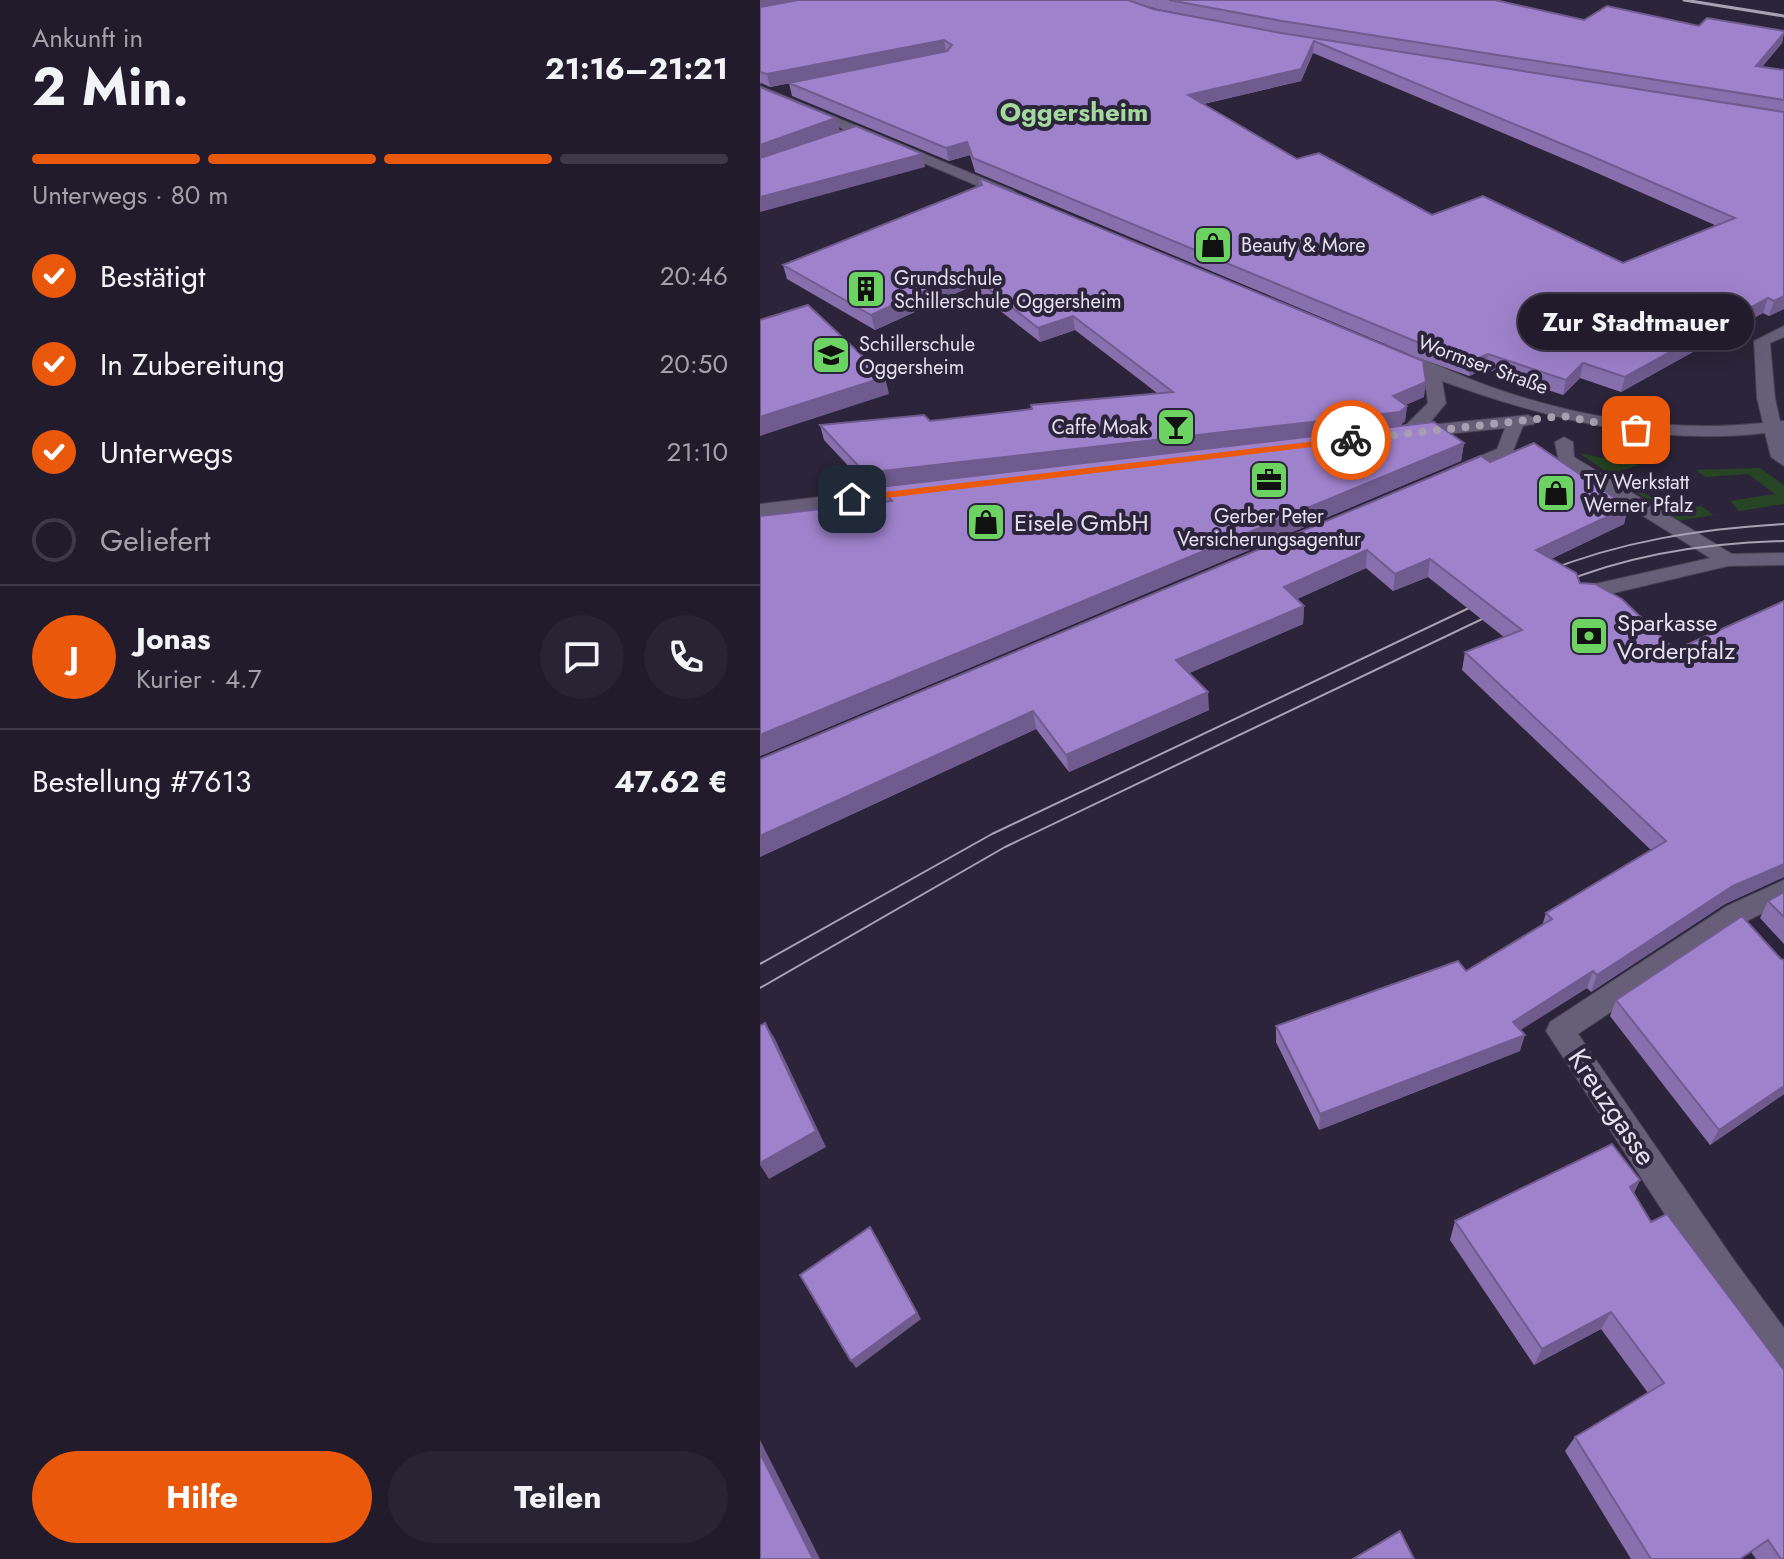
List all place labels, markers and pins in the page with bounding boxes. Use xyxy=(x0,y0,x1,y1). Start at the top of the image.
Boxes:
shop icon: Beauty & More xyxy=(1192,224,1234,266)
place label: Beauty & More xyxy=(1241,231,1366,260)
place label: Grundschule Schillerschule Oggersheim xyxy=(894,264,1122,316)
building icon: Grundschule Schillerschule Oggersheim xyxy=(845,268,887,310)
callout: Zur Stadtmauer xyxy=(1518,294,1754,350)
place label: Schillerschule Oggersheim xyxy=(859,330,975,382)
school or university icon: Schillerschule Oggersheim xyxy=(810,334,852,376)
pin xyxy=(1602,396,1670,464)
bar icon: Caffe Moak xyxy=(1155,406,1197,448)
place label: Caffe Moak xyxy=(1051,413,1148,442)
office icon: Gerber Peter Versicherungsagentur xyxy=(1248,459,1290,501)
pin xyxy=(818,465,886,533)
place label: TV Werkstatt Werner Pfalz xyxy=(1584,468,1693,520)
shop icon: TV Werkstatt Werner Pfalz xyxy=(1535,472,1577,514)
shop icon: Eisele GmbH xyxy=(965,501,1007,543)
place label: Gerber Peter Versicherungsagentur xyxy=(1177,502,1361,554)
place label: Eisele GmbH xyxy=(1014,505,1149,540)
place label: Sparkasse Vorderpfalz xyxy=(1617,605,1735,668)
bank icon: Sparkasse Vorderpfalz xyxy=(1568,615,1610,657)

